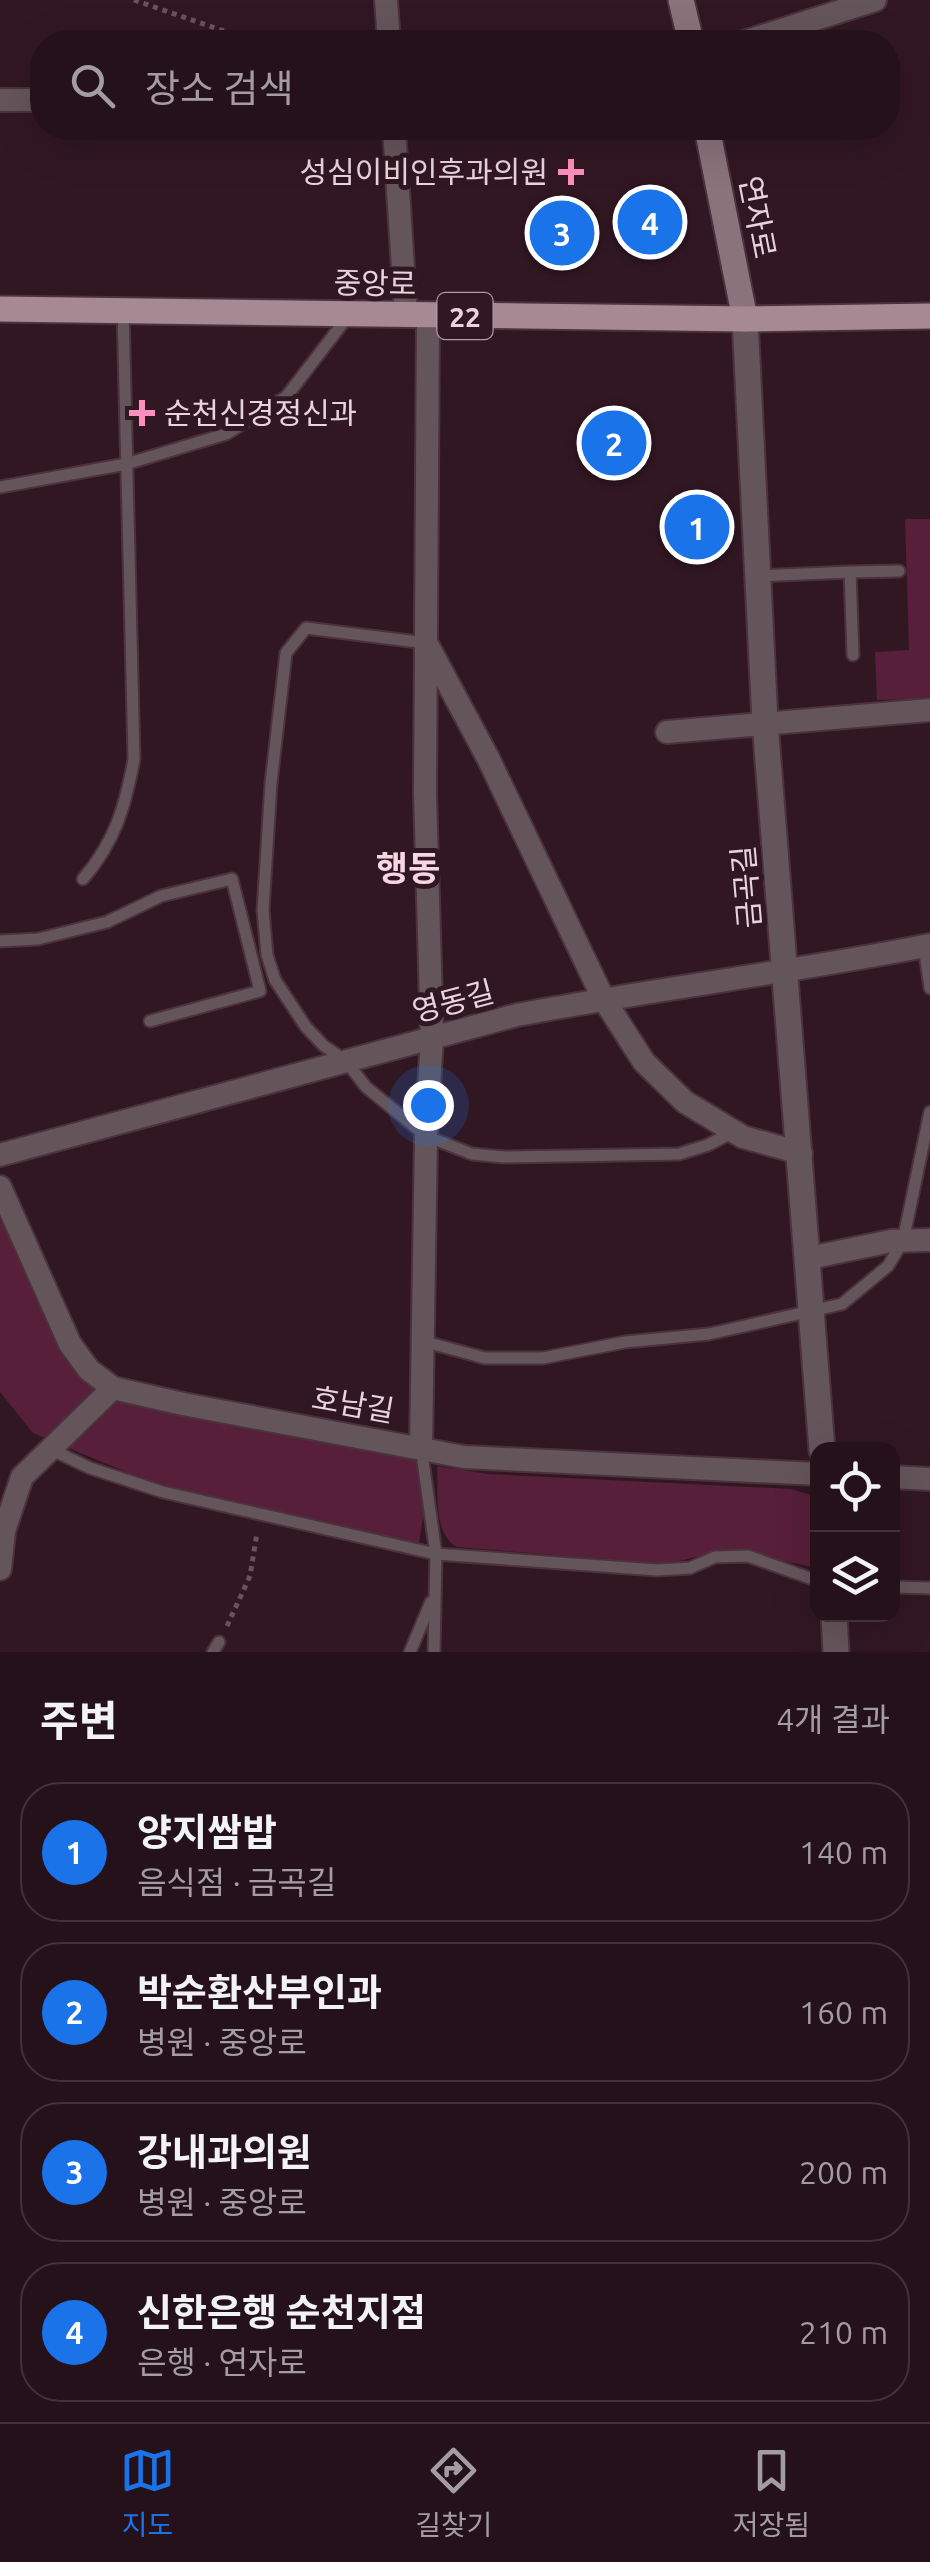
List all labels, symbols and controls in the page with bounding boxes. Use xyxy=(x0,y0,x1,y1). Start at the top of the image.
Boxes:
search box xyxy=(30,30,900,140)
icon: search xyxy=(65,58,120,113)
text: 장소 검색 xyxy=(145,67,294,109)
place label: 성심이비인후과의원 xyxy=(300,155,548,189)
marker: 성심이비인후과의원 xyxy=(558,159,584,185)
street label: 연자로 xyxy=(733,173,783,261)
pin: 4 xyxy=(618,184,682,260)
pin: 3 xyxy=(530,196,594,270)
street label: 중앙로 xyxy=(333,265,417,301)
road number: 22 xyxy=(438,293,492,339)
place label: 순천신경정신과 xyxy=(164,396,357,430)
marker: 순천신경정신과 xyxy=(129,400,155,426)
pin: 2 xyxy=(582,406,646,480)
pin: 1 xyxy=(664,490,730,564)
street label: 금곡길 xyxy=(725,844,767,930)
district label: 행동 xyxy=(376,848,440,888)
street label: 영동길 xyxy=(409,974,497,1028)
your location xyxy=(403,1080,454,1131)
street label: 호남길 xyxy=(309,1380,397,1428)
map controls xyxy=(810,1442,900,1622)
button: locate xyxy=(810,1442,900,1532)
button: layers xyxy=(810,1532,900,1622)
text: 주변 xyxy=(40,1697,117,1744)
text: 4개 결과 xyxy=(776,1701,890,1737)
text: 양지쌈밥 xyxy=(137,1811,277,1853)
text: 1 xyxy=(65,1834,84,1870)
text: 140 m xyxy=(799,1834,888,1870)
text: 음식점 · 금곡길 xyxy=(137,1864,336,1900)
text: 박순환산부인과 xyxy=(137,1971,382,2013)
text: 2 xyxy=(65,1994,84,2030)
text: 160 m xyxy=(799,1994,888,2030)
text: 병원 · 중앙로 xyxy=(137,2024,307,2060)
text: 강내과의원 xyxy=(137,2131,312,2173)
text: 3 xyxy=(65,2154,84,2190)
text: 200 m xyxy=(799,2154,888,2190)
text: 병원 · 중앙로 xyxy=(137,2184,307,2220)
text: 신한은행 순천지점 xyxy=(137,2291,426,2333)
text: 4 xyxy=(65,2314,84,2350)
text: 210 m xyxy=(799,2314,888,2350)
text: 은행 · 연자로 xyxy=(137,2344,307,2380)
tab: 지도 xyxy=(120,2443,175,2543)
tab: 길찾기 xyxy=(415,2443,492,2543)
tab: 저장됨 xyxy=(733,2443,810,2543)

